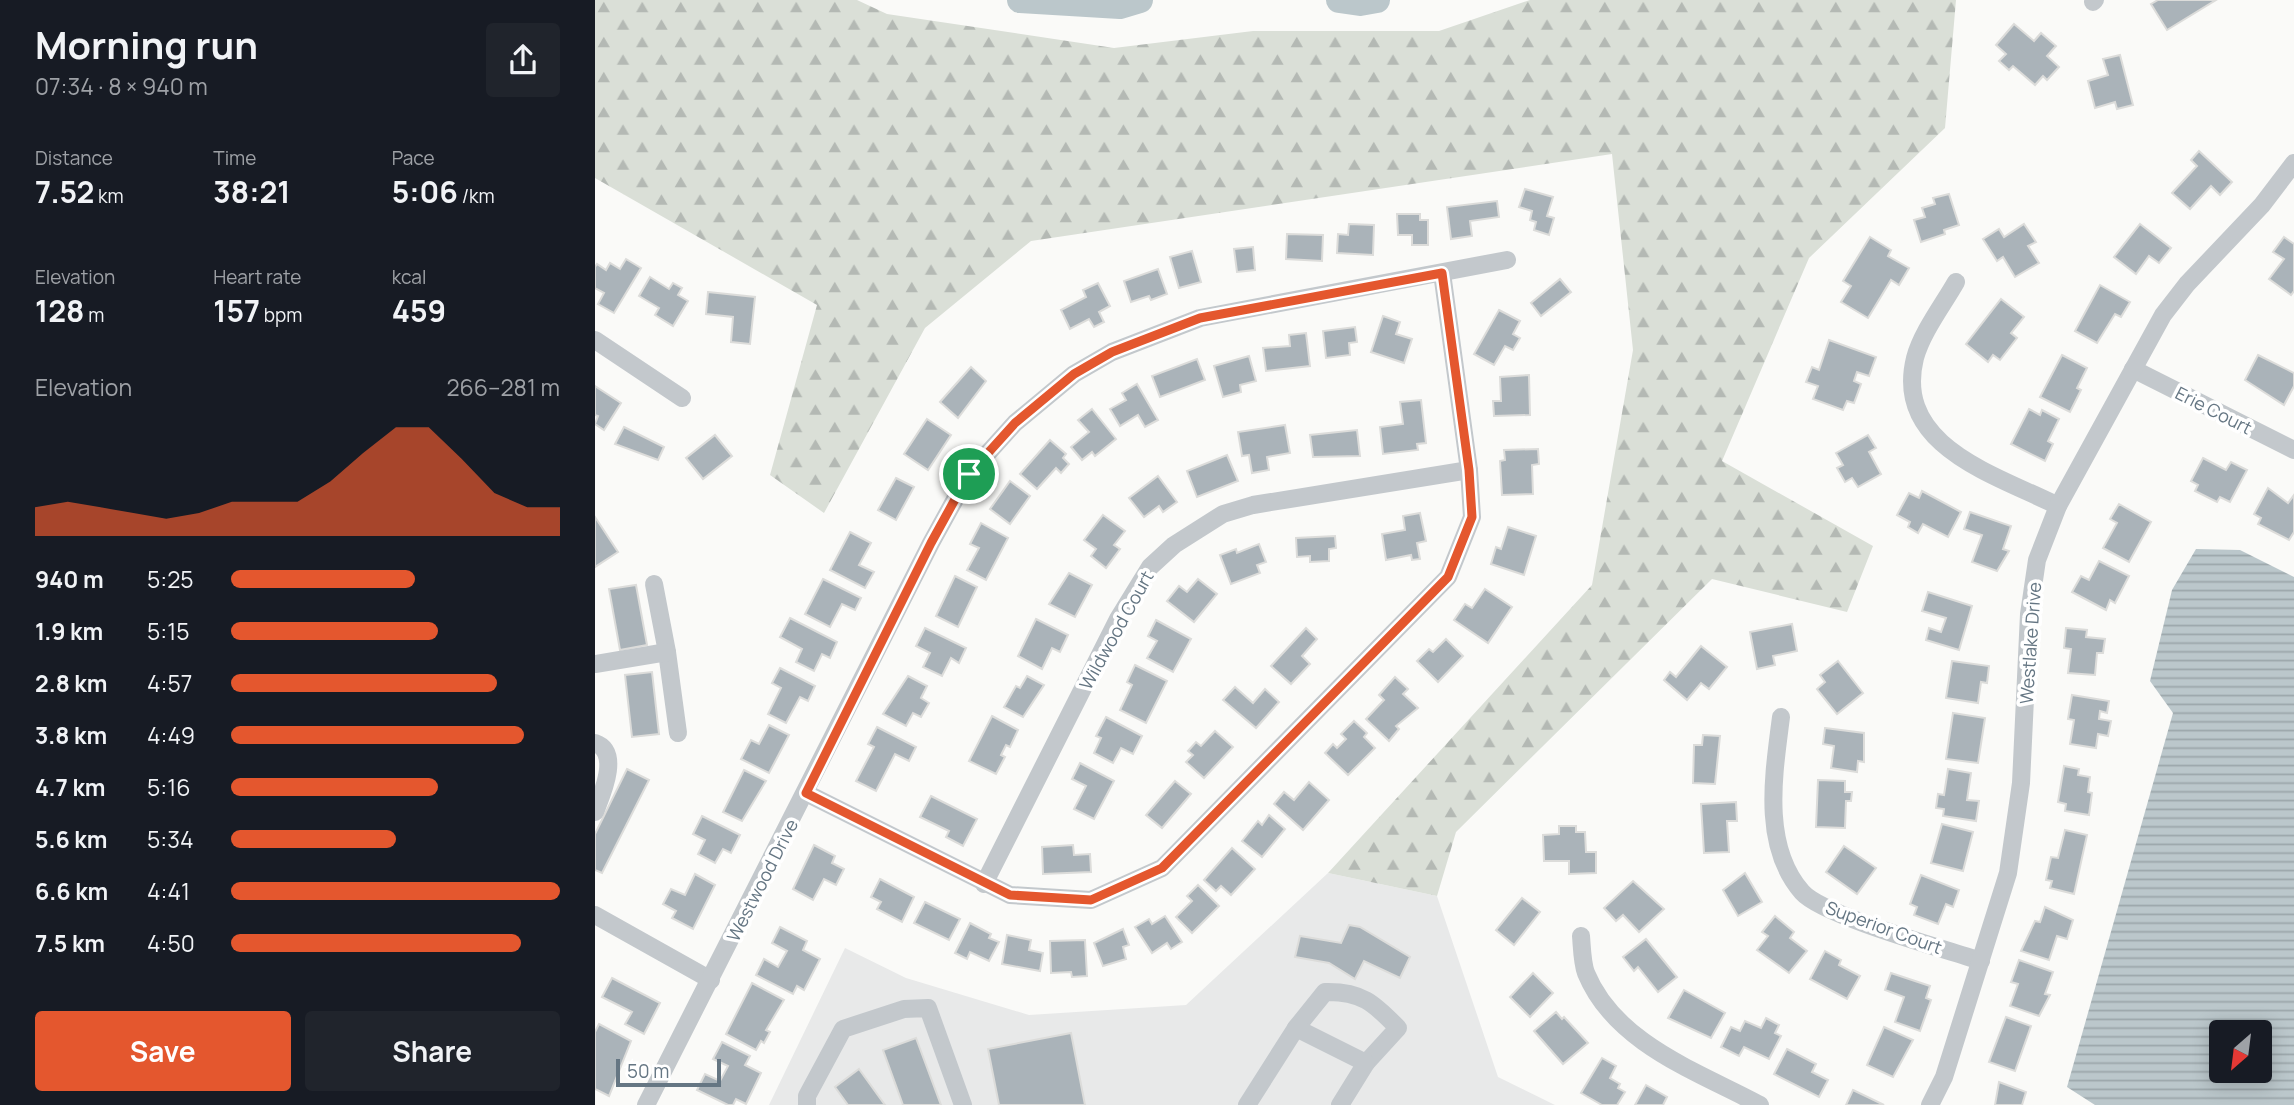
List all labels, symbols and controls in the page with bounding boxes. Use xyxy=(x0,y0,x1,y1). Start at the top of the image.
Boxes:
text: Morning run xyxy=(35,18,258,70)
button: share xyxy=(486,23,560,97)
text: 07:34 · 8 × 940 m xyxy=(35,70,208,102)
text: Distance xyxy=(35,145,113,171)
text: Time xyxy=(213,145,256,171)
text: Pace xyxy=(392,145,435,171)
text: 7.52 xyxy=(35,171,94,212)
text: 38:21 xyxy=(213,171,290,212)
text: 5:06 xyxy=(392,171,458,212)
text: km xyxy=(94,183,124,209)
text: /km xyxy=(458,183,495,209)
text: Elevation xyxy=(35,264,115,290)
text: Heart rate xyxy=(213,264,301,290)
text: kcal xyxy=(392,264,426,290)
text: 128 xyxy=(35,290,84,331)
text: 157 xyxy=(213,290,260,331)
text: 459 xyxy=(392,290,446,331)
text: m xyxy=(84,302,104,328)
text: bpm xyxy=(260,302,302,328)
text: Elevation xyxy=(35,371,132,403)
text: 266–281 m xyxy=(446,371,560,403)
street label: Erie Court xyxy=(2172,380,2256,440)
pin xyxy=(939,444,999,504)
icon: arrive xyxy=(950,455,988,493)
text: 940 m xyxy=(35,563,104,595)
text: 5:25 xyxy=(147,563,194,595)
street label: Wildwood Court xyxy=(1073,566,1159,694)
street label: Westlake Drive xyxy=(2014,581,2046,705)
text: 1.9 km xyxy=(35,615,103,647)
text: 5:15 xyxy=(147,615,189,647)
text: 2.8 km xyxy=(35,667,107,699)
text: 4:57 xyxy=(147,667,192,699)
text: 3.8 km xyxy=(35,719,107,751)
text: 4:49 xyxy=(147,719,195,751)
text: 4.7 km xyxy=(35,771,105,803)
text: 5:16 xyxy=(147,771,190,803)
street label: Westwood Drive xyxy=(721,815,803,945)
text: 5.6 km xyxy=(35,823,107,855)
text: 5:34 xyxy=(147,823,193,855)
text: 6.6 km xyxy=(35,875,108,907)
text: 4:41 xyxy=(147,875,190,907)
street label: Superior Court xyxy=(1822,895,1946,959)
text: 7.5 km xyxy=(35,927,105,959)
text: 4:50 xyxy=(147,927,195,959)
button: Save xyxy=(35,1011,291,1091)
button: Share xyxy=(305,1011,560,1091)
north arrow xyxy=(2209,1020,2271,1083)
map controls xyxy=(2209,1020,2272,1083)
scale bar xyxy=(616,1056,721,1088)
text: 50 m xyxy=(627,1058,669,1084)

